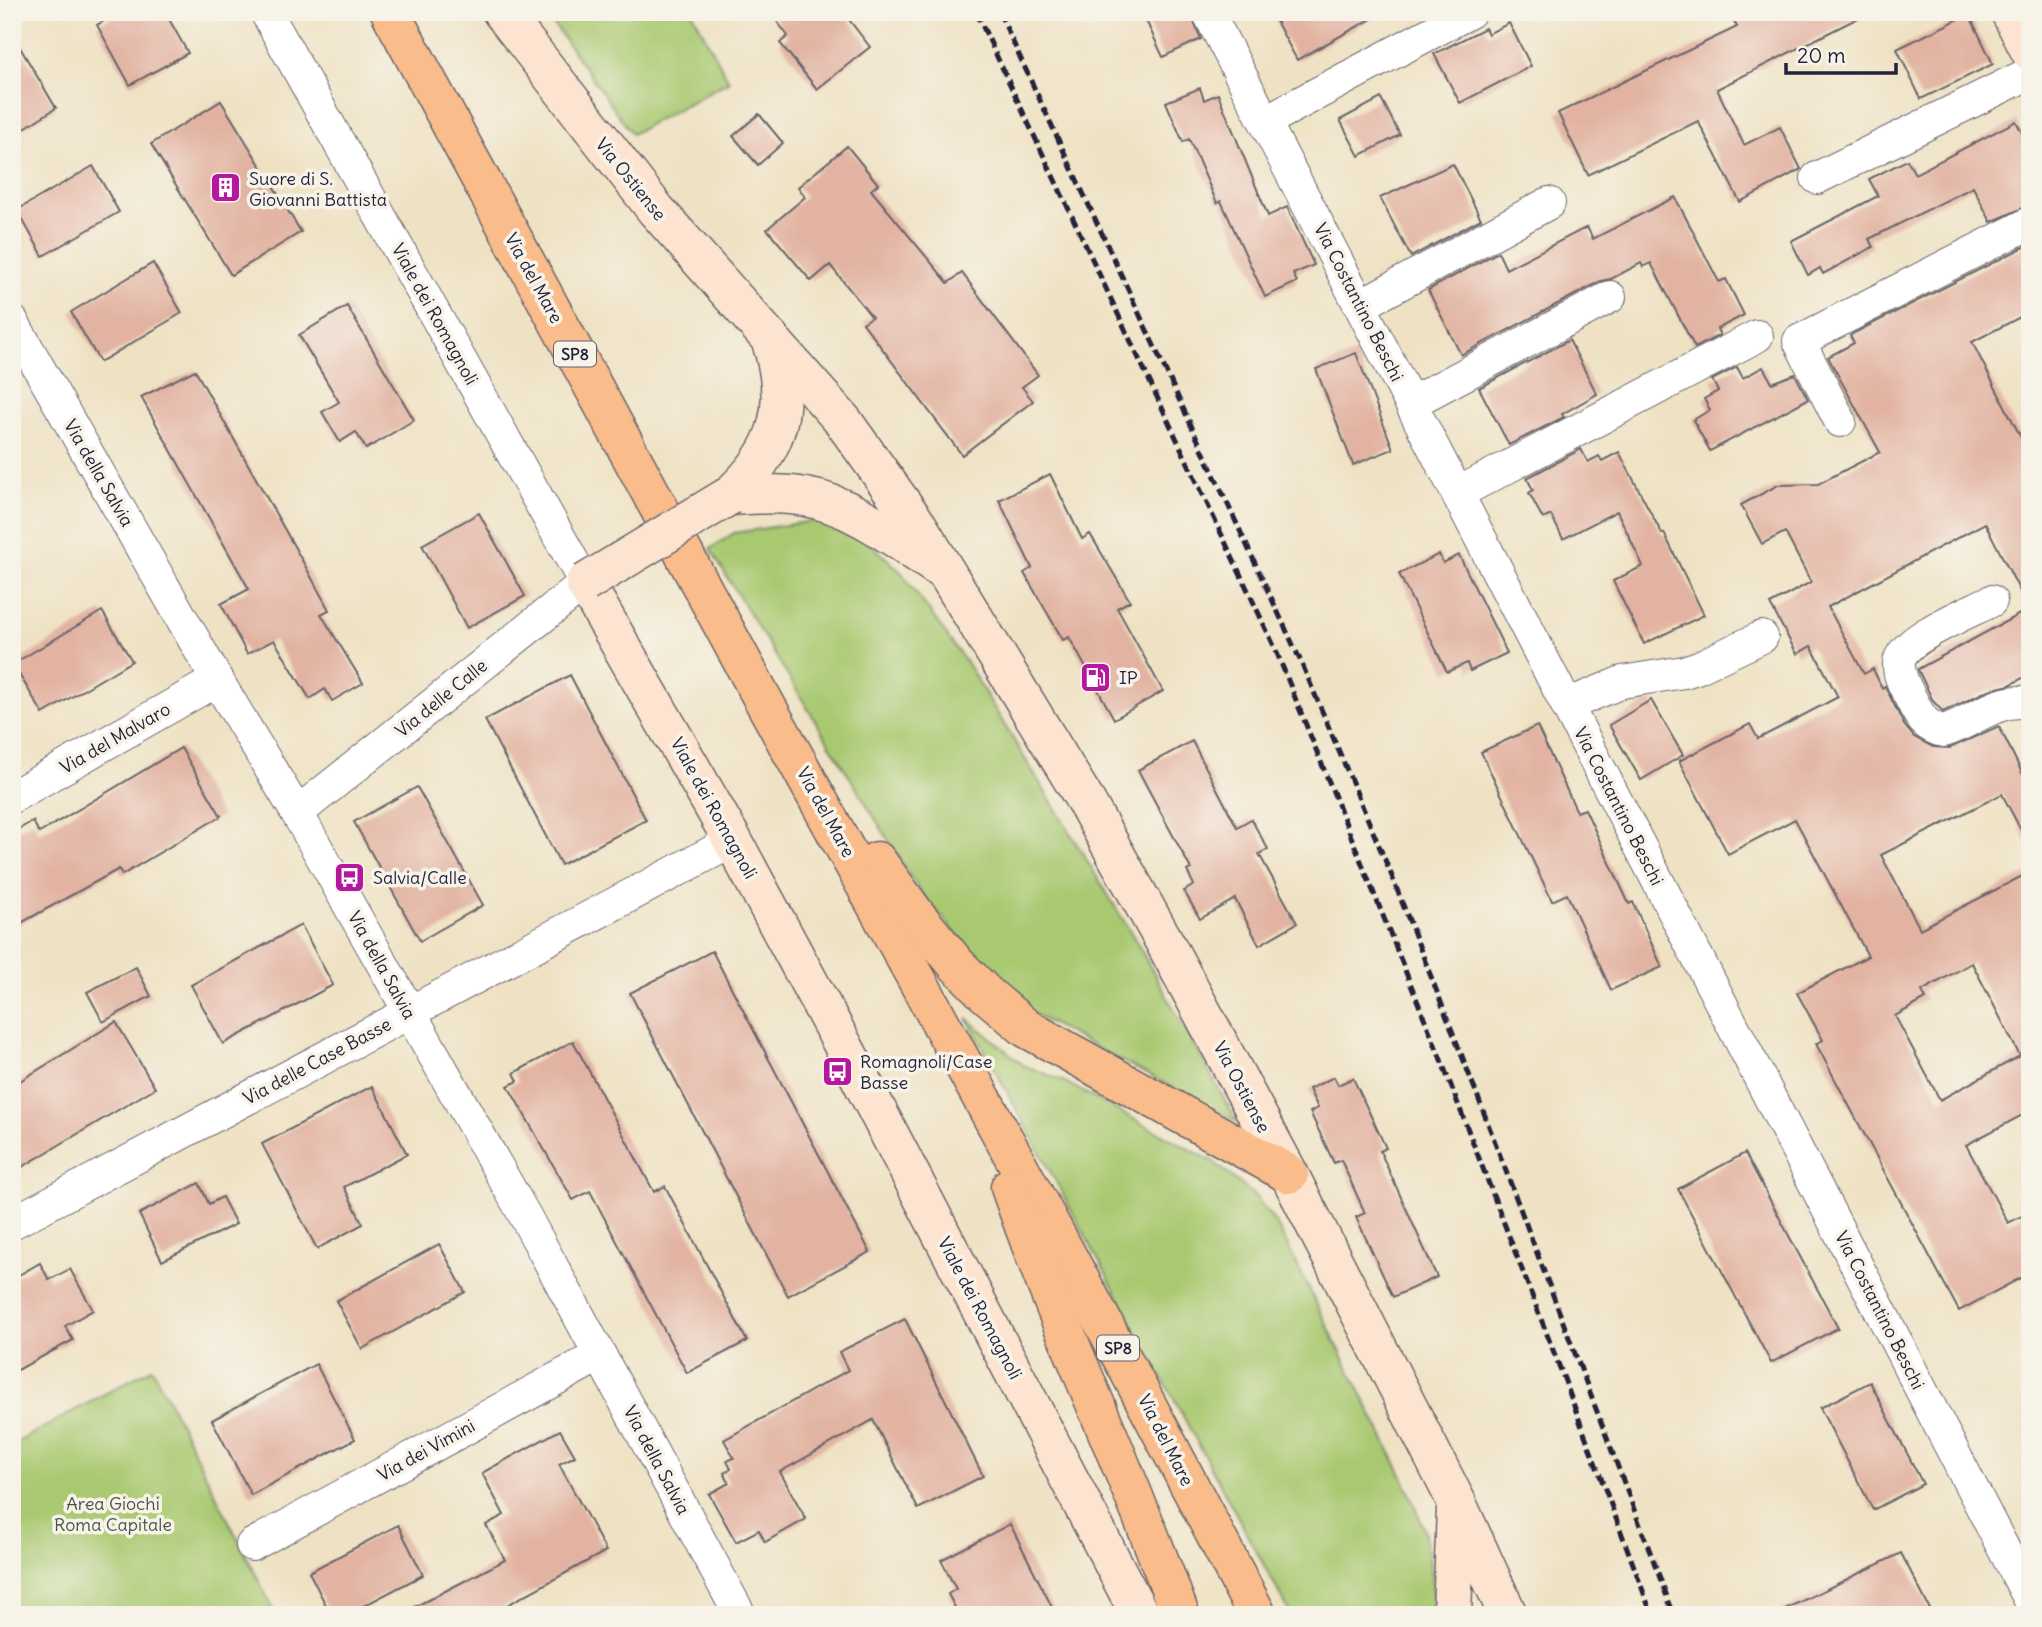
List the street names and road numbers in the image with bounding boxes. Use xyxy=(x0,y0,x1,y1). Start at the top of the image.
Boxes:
street label: Via Ostiense xyxy=(591,133,671,225)
street label: Via Costantino Beschi xyxy=(1309,219,1409,385)
street label: Via del Mare xyxy=(500,229,568,327)
street label: Viale dei Romagnoli xyxy=(387,239,483,389)
road number: SP8 xyxy=(554,342,596,366)
street label: Via della Salvia xyxy=(59,415,139,531)
street label: Via delle Calle xyxy=(390,654,492,742)
street label: Via del Malvaro xyxy=(56,697,174,779)
street label: Via Costantino Beschi xyxy=(1569,723,1669,889)
street label: Viale dei Romagnoli xyxy=(666,733,762,883)
street label: Via del Mare xyxy=(792,763,860,861)
street label: Via della Salvia xyxy=(343,907,421,1023)
street label: Via delle Case Basse xyxy=(239,1012,395,1110)
street label: Via Ostiense xyxy=(1208,1037,1276,1137)
street label: Via Costantino Beschi xyxy=(1830,1227,1930,1393)
street label: Viale dei Romagnoli xyxy=(933,1233,1027,1383)
road number: SP8 xyxy=(1097,1336,1139,1360)
street label: Via del Mare xyxy=(1133,1390,1199,1490)
street label: Via della Salvia xyxy=(619,1402,695,1518)
street label: Via dei Vimini xyxy=(373,1414,479,1486)

